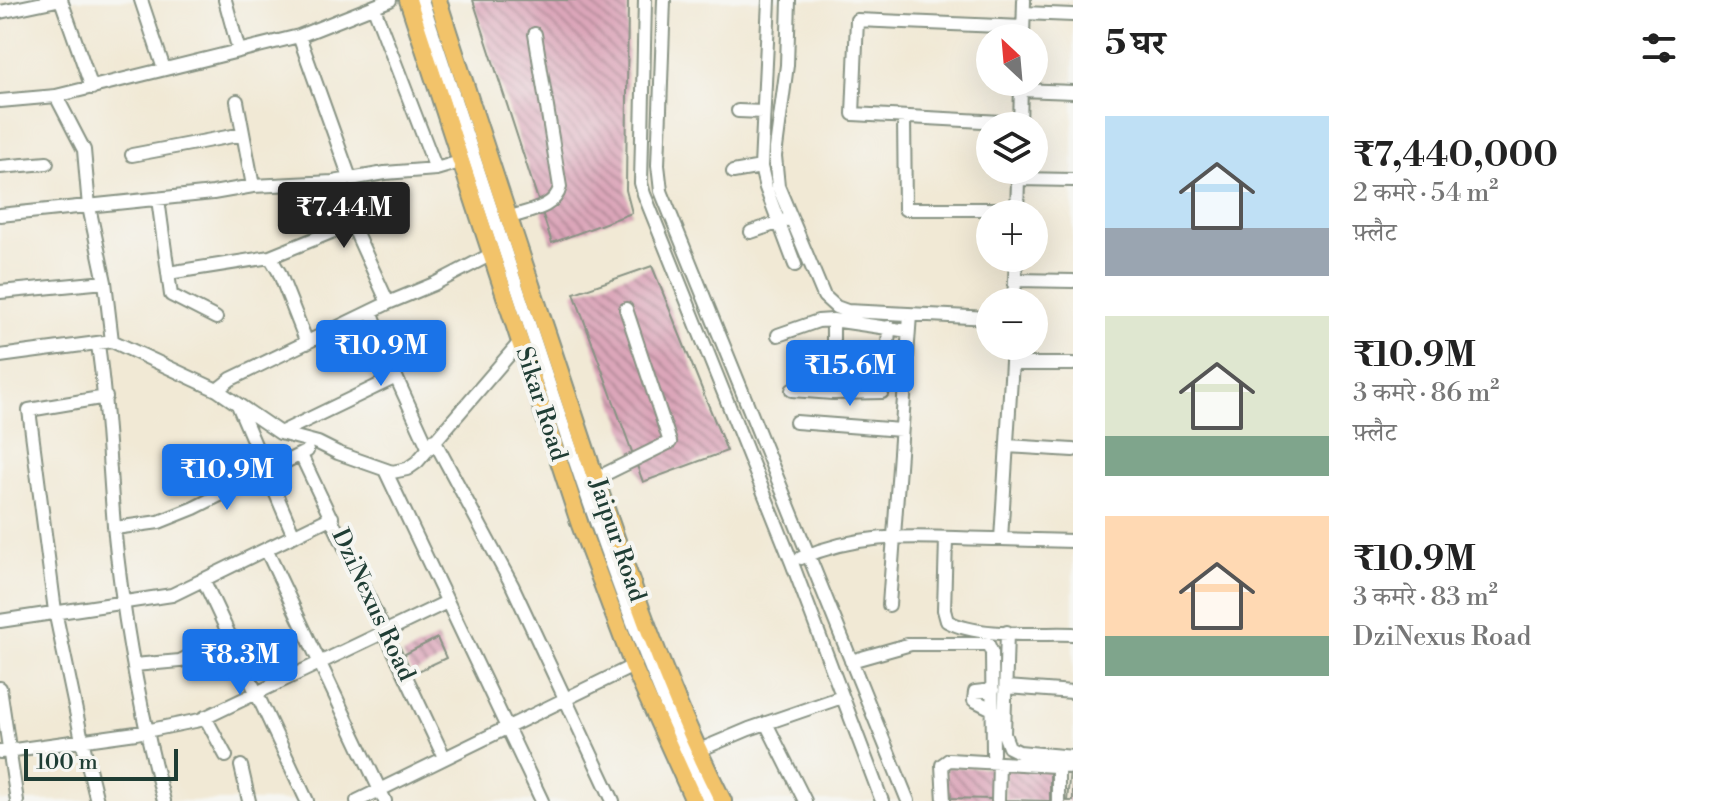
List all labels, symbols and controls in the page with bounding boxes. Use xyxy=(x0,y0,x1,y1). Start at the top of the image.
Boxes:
text: 5 घर xyxy=(1105,23,1165,65)
north arrow xyxy=(976,24,1048,96)
map controls xyxy=(976,24,1048,360)
icon: filters xyxy=(1637,26,1681,70)
button: layers xyxy=(976,112,1048,184)
text: ₹7,440,000 xyxy=(1353,135,1558,177)
icon: home xyxy=(1169,148,1265,244)
text: 2 कमरे · 54 m² xyxy=(1353,177,1498,209)
pin: ₹7.44M xyxy=(279,182,409,250)
text: ₹7.44M xyxy=(296,192,392,224)
button: + xyxy=(976,200,1048,272)
text: फ़्लैट xyxy=(1353,217,1396,249)
button: − xyxy=(976,288,1048,360)
pin: ₹10.9M xyxy=(316,320,446,388)
text: ₹10.9M xyxy=(334,330,428,362)
text: ₹10.9M xyxy=(1353,335,1476,377)
pin: ₹15.6M xyxy=(785,340,915,408)
street label: Sikar Road xyxy=(508,343,574,465)
icon: home xyxy=(1169,348,1265,444)
text: ₹15.6M xyxy=(804,350,896,382)
text: 3 कमरे · 86 m² xyxy=(1353,377,1499,409)
text: फ़्लैट xyxy=(1353,417,1396,449)
pin: ₹10.9M xyxy=(162,444,292,512)
text: ₹10.9M xyxy=(180,454,274,486)
street label: Jaipur Road xyxy=(582,473,652,606)
street label: DziNexus Road xyxy=(325,524,422,686)
text: ₹10.9M xyxy=(1353,539,1476,581)
icon: home xyxy=(1169,548,1265,644)
text: 3 कमरे · 83 m² xyxy=(1353,581,1498,613)
text: DziNexus Road xyxy=(1353,621,1531,653)
pin: ₹8.3M xyxy=(184,629,296,697)
text: ₹8.3M xyxy=(200,639,280,671)
scale bar xyxy=(24,745,178,781)
text: 100 m xyxy=(36,749,98,776)

